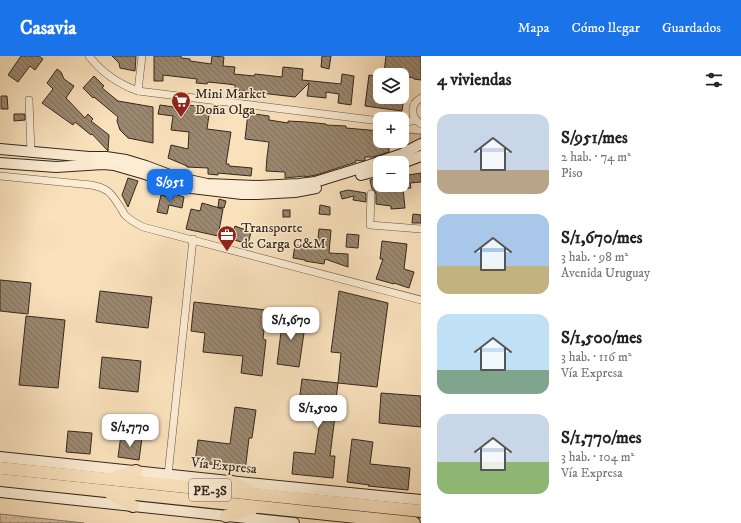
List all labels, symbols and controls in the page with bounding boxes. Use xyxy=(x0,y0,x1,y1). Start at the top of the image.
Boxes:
text: Casavia xyxy=(20,17,76,40)
text: Mapa xyxy=(518,19,549,37)
text: Cómo llegar xyxy=(571,19,640,37)
text: Guardados xyxy=(662,19,721,37)
map controls xyxy=(373,68,409,192)
button: layers xyxy=(373,68,409,104)
text: 4 viviendas xyxy=(437,69,511,91)
icon: filters xyxy=(703,69,725,91)
place label: Mini Market Doña Olga xyxy=(195,85,267,119)
supermarket icon: Mini Market Doña Olga xyxy=(170,90,192,118)
button: + xyxy=(373,112,409,148)
text: S/951/mes xyxy=(561,127,628,149)
icon: home xyxy=(469,130,517,178)
text: 2 hab. · 74 m² xyxy=(561,149,631,165)
button: − xyxy=(373,156,409,192)
text: Piso xyxy=(561,165,583,181)
pin: S/951 xyxy=(142,169,198,203)
text: S/951 xyxy=(156,174,184,190)
place label: Transporte de Carga C&M xyxy=(241,219,326,253)
office icon: Transporte de Carga C&M xyxy=(216,224,238,252)
text: S/1,670/mes xyxy=(561,227,642,249)
icon: home xyxy=(469,230,517,278)
text: 3 hab. · 98 m² xyxy=(561,249,628,265)
text: Avenida Uruguay xyxy=(561,265,650,281)
pin: S/1,670 xyxy=(254,307,328,341)
text: S/1,670 xyxy=(271,312,311,328)
text: S/1,500/mes xyxy=(561,327,642,349)
icon: home xyxy=(469,330,517,378)
text: 3 hab. · 116 m² xyxy=(561,349,631,365)
text: Vía Expresa xyxy=(561,365,623,381)
pin: S/1,500 xyxy=(281,395,355,429)
text: S/1,500 xyxy=(299,400,337,416)
pin: S/1,770 xyxy=(93,414,167,448)
text: S/1,770 xyxy=(111,419,149,435)
text: S/1,770/mes xyxy=(561,427,641,449)
icon: home xyxy=(469,430,517,478)
text: 3 hab. · 104 m² xyxy=(561,449,634,465)
street label: Vía Expresa xyxy=(189,453,258,478)
text: Vía Expresa xyxy=(561,465,623,481)
road number: PE-3S xyxy=(189,479,231,501)

